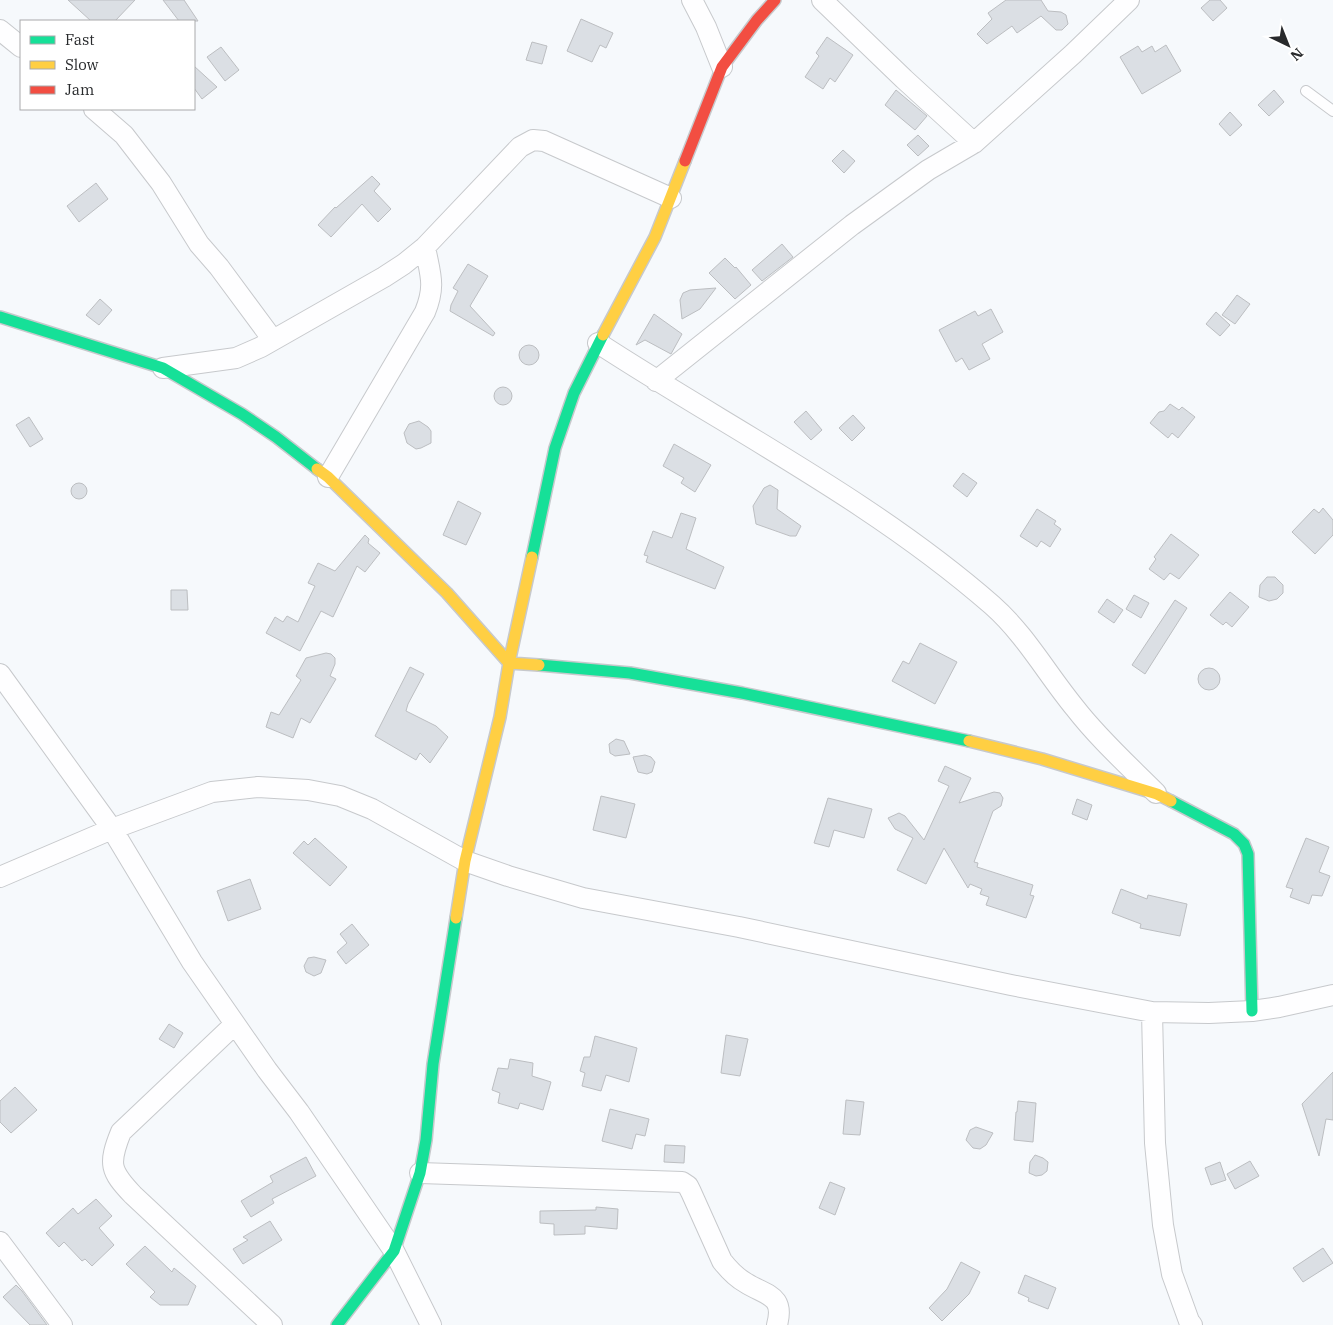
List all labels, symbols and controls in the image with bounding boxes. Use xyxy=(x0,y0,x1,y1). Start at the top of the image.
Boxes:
legend xyxy=(20,20,195,110)
north arrow xyxy=(1263,20,1313,70)
text: Fast xyxy=(65,30,95,49)
text: N xyxy=(1287,44,1307,65)
text: Slow xyxy=(65,55,99,74)
text: Jam xyxy=(65,80,94,99)

